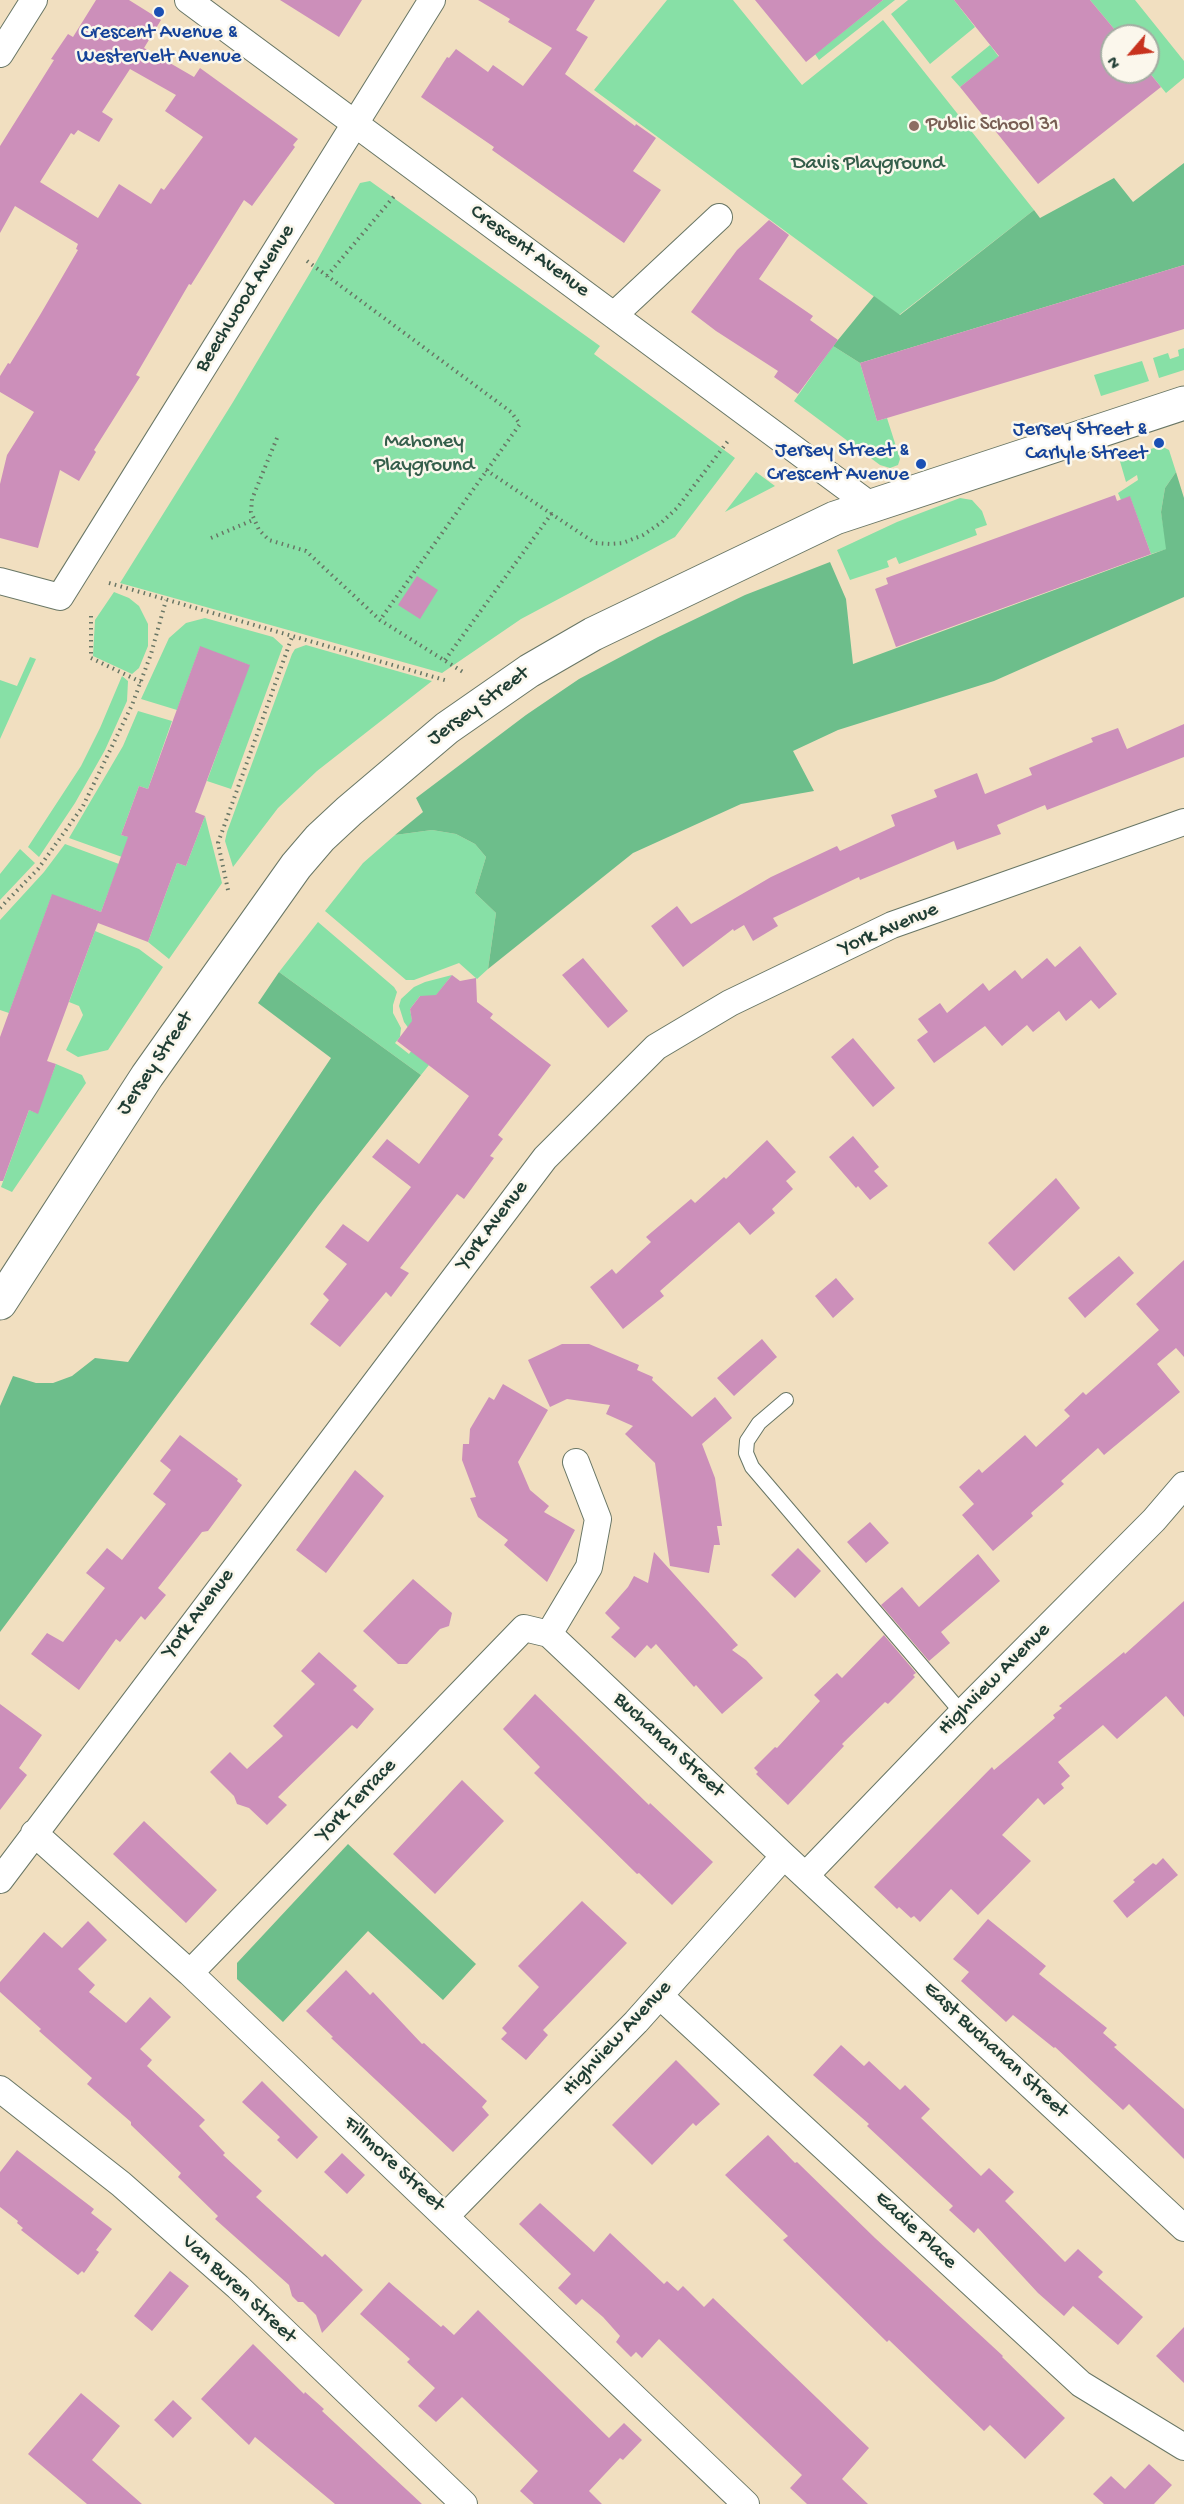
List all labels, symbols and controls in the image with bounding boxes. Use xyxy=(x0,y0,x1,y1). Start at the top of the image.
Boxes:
marker: Crescent Avenue & Westervelt Avenue xyxy=(152,5,166,19)
place label: Crescent Avenue & Westervelt Avenue xyxy=(77,21,241,71)
north arrow xyxy=(1100,24,1160,84)
text: N xyxy=(1105,53,1126,71)
place label: Public School 31 xyxy=(926,113,1059,139)
marker: Public School 31 xyxy=(907,119,921,133)
park label: Davis Playground xyxy=(792,152,944,178)
street label: Crescent Avenue xyxy=(464,200,594,304)
street label: Beechwood Avenue xyxy=(190,221,302,377)
place label: Jersey Street & Carlyle Street xyxy=(1013,418,1147,468)
park label: Mahoney Playground xyxy=(374,430,474,480)
marker: Jersey Street & Carlyle Street xyxy=(1152,436,1166,450)
place label: Jersey Street & Crescent Avenue xyxy=(767,439,909,489)
marker: Jersey Street & Crescent Avenue xyxy=(914,457,928,471)
street label: Jersey Street xyxy=(423,662,535,752)
street label: York Avenue xyxy=(835,898,943,962)
street label: Jersey Street xyxy=(112,1008,200,1120)
street label: York Avenue xyxy=(451,1176,535,1276)
street label: York Avenue xyxy=(157,1564,241,1664)
street label: Highview Avenue xyxy=(933,1618,1057,1742)
street label: Buchanan Street xyxy=(607,1688,729,1804)
street label: York Terrace xyxy=(311,1754,403,1848)
street label: Highview Avenue xyxy=(558,1976,678,2102)
street label: East Buchanan Street xyxy=(917,1977,1073,2125)
street label: Fillmore Street xyxy=(337,2112,449,2218)
street label: Eadie Place xyxy=(869,2187,961,2275)
street label: Van Buren Street xyxy=(175,2230,301,2350)

